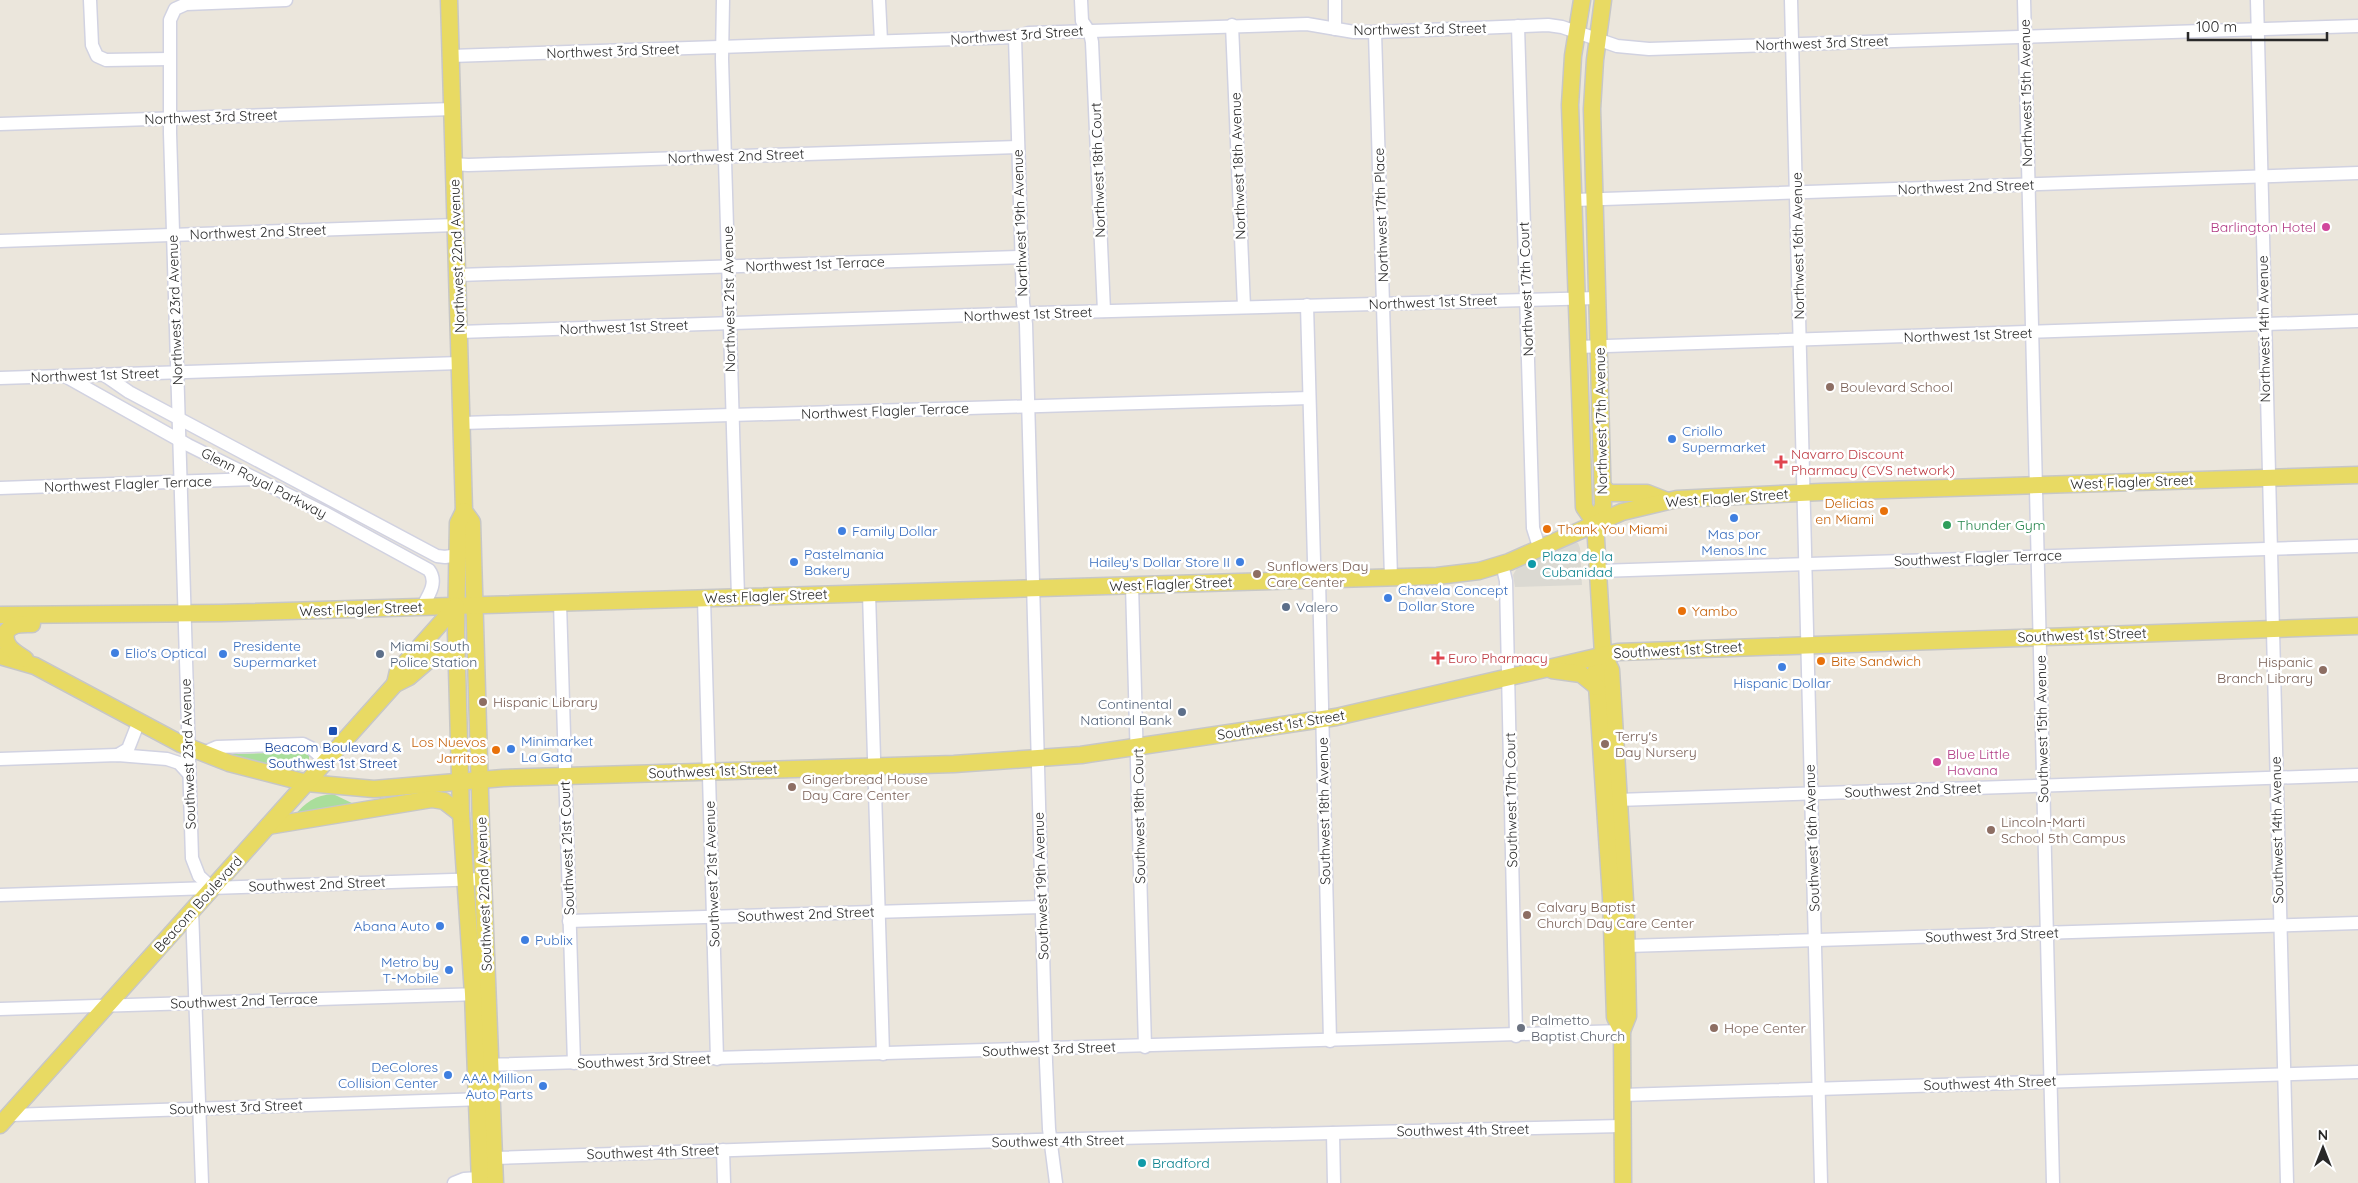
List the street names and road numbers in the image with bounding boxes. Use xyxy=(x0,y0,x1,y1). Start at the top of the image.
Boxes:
street label: Northwest 3rd Street xyxy=(1353,19,1487,39)
street label: Northwest 15th Avenue xyxy=(2016,19,2036,167)
street label: Northwest 3rd Street xyxy=(950,21,1084,49)
street label: Northwest 3rd Street xyxy=(1755,32,1889,54)
street label: Northwest 3rd Street xyxy=(546,40,680,62)
street label: Northwest 18th Avenue xyxy=(1226,92,1250,240)
street label: Northwest 18th Court xyxy=(1087,102,1109,238)
street label: Northwest 3rd Street xyxy=(144,106,278,128)
street label: Northwest 2nd Street xyxy=(667,145,805,167)
street label: Northwest 17th Place xyxy=(1370,147,1392,282)
street label: Northwest 19th Avenue xyxy=(1008,149,1032,297)
street label: Northwest 16th Avenue xyxy=(1788,172,1808,320)
street label: Northwest 2nd Street xyxy=(1897,176,2035,198)
street label: Northwest 22nd Avenue xyxy=(445,179,469,333)
street label: Northwest 2nd Street xyxy=(189,221,327,243)
street label: Northwest 17th Court xyxy=(1515,221,1537,357)
street label: Northwest 21st Avenue xyxy=(719,226,739,372)
street label: Northwest 23rd Avenue xyxy=(163,234,187,386)
street label: Northwest 1st Terrace xyxy=(745,253,885,275)
street label: Northwest 14th Avenue xyxy=(2254,255,2274,403)
street label: Northwest 1st Street xyxy=(1368,291,1498,313)
street label: Northwest 1st Street xyxy=(963,303,1093,325)
street label: Northwest 1st Street xyxy=(559,316,689,338)
street label: Northwest 1st Street xyxy=(1903,324,2033,346)
street label: Northwest 17th Avenue xyxy=(1591,347,1611,495)
street label: Northwest 1st Street xyxy=(30,364,160,386)
street label: Northwest Flagler Terrace xyxy=(801,399,969,423)
street label: Glenn Royal Parkway xyxy=(198,444,330,522)
street label: West Flagler Street xyxy=(2070,471,2194,493)
street label: Northwest Flagler Terrace xyxy=(44,472,212,496)
street label: West Flagler Street xyxy=(1665,485,1789,511)
street label: Southwest Flagler Terrace xyxy=(1894,546,2062,570)
street label: West Flagler Street xyxy=(1109,573,1233,595)
street label: West Flagler Street xyxy=(704,585,828,607)
street label: West Flagler Street xyxy=(299,598,423,620)
street label: Southwest 1st Street xyxy=(2017,624,2147,646)
street label: Southwest 1st Street xyxy=(1613,638,1743,662)
street label: Southwest 15th Avenue xyxy=(2032,655,2052,803)
street label: Southwest 23rd Avenue xyxy=(176,678,200,830)
street label: Southwest 1st Street xyxy=(1216,706,1346,744)
street label: Southwest 17th Court xyxy=(1501,732,1521,868)
street label: Southwest 18th Avenue xyxy=(1314,737,1334,885)
street label: Southwest 18th Court xyxy=(1129,748,1149,884)
street label: Southwest 14th Avenue xyxy=(2267,756,2287,904)
street label: Southwest 1st Street xyxy=(648,760,778,782)
street label: Southwest 16th Avenue xyxy=(1800,764,1824,912)
street label: Southwest 2nd Street xyxy=(1844,779,1982,801)
street label: Southwest 21st Court xyxy=(556,780,578,915)
street label: Southwest 21st Avenue xyxy=(700,800,724,948)
street label: Southwest 19th Avenue xyxy=(1029,812,1053,960)
street label: Southwest 22nd Avenue xyxy=(472,816,496,971)
street label: Beacom Boulevard xyxy=(150,852,246,956)
street label: Southwest 2nd Street xyxy=(248,873,386,895)
street label: Southwest 2nd Street xyxy=(737,903,875,925)
street label: Southwest 3rd Street xyxy=(1925,924,2059,946)
street label: Southwest 2nd Terrace xyxy=(170,989,318,1013)
street label: Southwest 3rd Street xyxy=(982,1038,1116,1060)
street label: Southwest 3rd Street xyxy=(577,1050,711,1072)
street label: Southwest 4th Street xyxy=(1923,1072,2057,1094)
street label: Southwest 3rd Street xyxy=(169,1096,303,1118)
street label: Southwest 4th Street xyxy=(1396,1120,1530,1140)
street label: Southwest 4th Street xyxy=(991,1131,1125,1151)
street label: Southwest 4th Street xyxy=(586,1141,720,1163)

